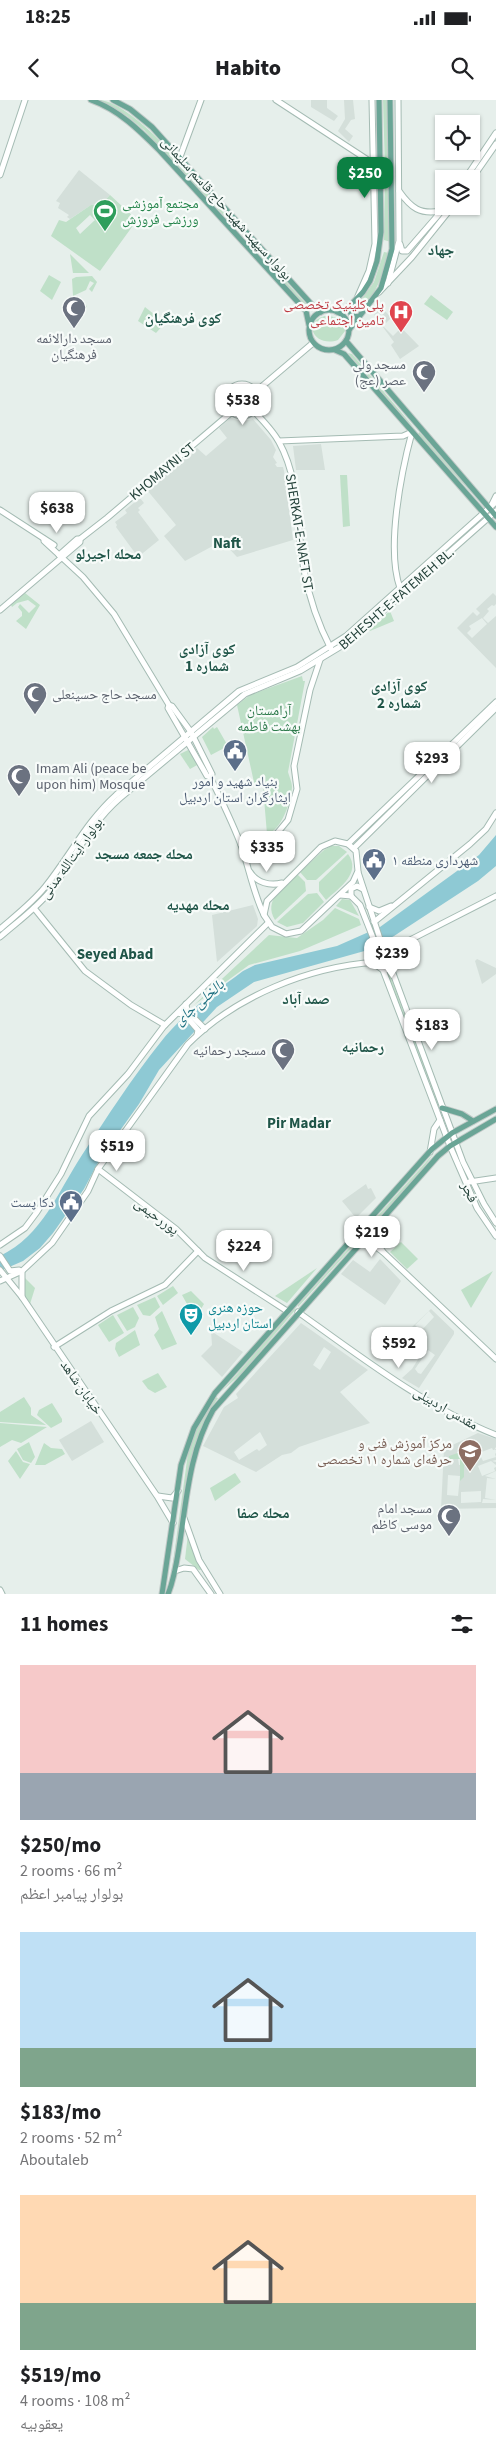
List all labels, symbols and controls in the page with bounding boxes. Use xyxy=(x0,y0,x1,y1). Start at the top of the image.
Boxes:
text: 18:25 xyxy=(25,4,71,31)
text: Habito xyxy=(215,52,281,84)
icon: back xyxy=(20,54,48,82)
icon: search xyxy=(448,54,476,82)
map controls xyxy=(435,115,480,215)
button: locate xyxy=(435,115,480,160)
street label: بولوار سپهبد شهید حاج قاسم سلیمانی xyxy=(156,132,296,285)
pin: $250 xyxy=(335,156,395,199)
text: $250 xyxy=(348,162,382,184)
button: layers xyxy=(435,170,480,215)
place label: مجتمع آموزشی ورزشی فروزش xyxy=(122,194,199,230)
sports icon: مجتمع آموزشی ورزشی فروزش xyxy=(92,198,118,232)
district label: جهاد xyxy=(428,240,455,261)
mosque icon: مسجد دارالائمه فرهنگیان xyxy=(61,295,87,329)
place label: پلی‌کلینیک تخصصی تامین اجتماعی xyxy=(284,295,384,331)
hospital icon: پلی‌کلینیک تخصصی تامین اجتماعی xyxy=(388,299,414,333)
district label: کوی فرهنگیان xyxy=(145,308,222,329)
place label: مسجد دارالائمه فرهنگیان xyxy=(36,329,112,365)
place label: مسجد ولی عصر (عج) xyxy=(352,355,406,391)
mosque icon: مسجد ولی عصر (عج) xyxy=(411,359,437,393)
pin: $538 xyxy=(213,384,273,426)
text: $538 xyxy=(226,389,260,411)
street label: KHOMAYNI ST xyxy=(125,438,200,505)
street label: SHERKAT-E-NAFT ST. xyxy=(280,472,318,594)
pin: $638 xyxy=(27,492,87,534)
text: $638 xyxy=(40,497,74,519)
district label: Naft xyxy=(213,533,242,554)
street label: BEHESHT-E-FATEMEH BL. xyxy=(334,543,459,655)
district label: محله اجیرلو xyxy=(75,544,141,565)
district label: کوی آزادی شماره 1 xyxy=(179,639,236,677)
district label: کوی آزادی شماره 2 xyxy=(371,676,428,714)
mosque icon: مسجد حاج حسینعلی xyxy=(22,681,48,715)
place label: مسجد حاج حسینعلی xyxy=(52,685,157,705)
park label: آرامستان بهشت فاطمه xyxy=(237,701,301,737)
public building icon: بنیاد شهید و امور ایثارگران استان اردبیل xyxy=(222,738,248,772)
pin: $293 xyxy=(402,742,462,784)
text: $293 xyxy=(415,747,449,769)
place label: Imam Ali (peace be upon him) Mosque xyxy=(36,759,147,795)
mosque icon: Imam Ali (peace be upon him) Mosque xyxy=(6,763,32,797)
place label: بنیاد شهید و امور ایثارگران استان اردبیل xyxy=(179,772,291,808)
street label: بولوار آیت‌الله مدنی xyxy=(35,814,108,903)
pin: $335 xyxy=(237,830,297,873)
text: $335 xyxy=(250,836,284,858)
district label: محله جمعه مسجد xyxy=(95,844,193,865)
public building icon: شهرداری منطقه ۱ xyxy=(361,847,387,881)
place label: شهرداری منطقه ۱ xyxy=(392,851,478,871)
district label: محله مهدیه xyxy=(166,895,230,916)
pin: $239 xyxy=(362,936,422,979)
text: $239 xyxy=(375,942,409,964)
district label: Seyed Abad xyxy=(77,944,153,965)
water label: بالخلی چای xyxy=(170,974,230,1030)
district label: صمد آباد xyxy=(282,989,330,1010)
pin: $183 xyxy=(402,1008,462,1051)
text: $183 xyxy=(415,1014,449,1036)
mosque icon: مسجد رحمانیه xyxy=(270,1037,296,1071)
district label: رحمانیه xyxy=(342,1037,385,1058)
place label: مسجد رحمانیه xyxy=(193,1041,266,1061)
district label: Pir Madar xyxy=(267,1113,331,1134)
pin: $519 xyxy=(87,1130,147,1172)
text: $519 xyxy=(100,1135,134,1157)
street label: فجر xyxy=(455,1178,483,1206)
public building icon: دکا پست xyxy=(58,1189,84,1223)
place label: دکا پست xyxy=(11,1193,54,1213)
street label: پوررحیمی xyxy=(130,1193,183,1240)
pin: $219 xyxy=(342,1216,402,1258)
text: $219 xyxy=(355,1221,389,1243)
pin: $224 xyxy=(214,1230,274,1272)
text: $224 xyxy=(227,1235,261,1257)
place label: حوزه هنری استان اردبیل xyxy=(208,1298,272,1334)
theatre icon: حوزه هنری استان اردبیل xyxy=(178,1302,204,1336)
pin: $592 xyxy=(369,1326,429,1369)
text: $592 xyxy=(382,1332,416,1354)
street label: خیابان شاهد xyxy=(55,1356,107,1419)
street label: مقدس اردبیلی xyxy=(409,1382,482,1435)
place label: مرکز آموزش فنی و حرفه‌ای شماره ۱۱ تخصصی xyxy=(317,1434,452,1470)
school or university icon: مرکز آموزش فنی و حرفه‌ای شماره ۱۱ تخصصی xyxy=(457,1438,483,1472)
place label: مسجد امام موسی کاظم xyxy=(371,1499,432,1535)
district label: محله صفا xyxy=(236,1503,290,1524)
mosque icon: مسجد امام موسی کاظم xyxy=(436,1503,462,1537)
text: 11 homes xyxy=(20,1609,108,1639)
icon: filters xyxy=(448,1610,476,1638)
icon: home xyxy=(203,1697,293,1787)
text: $250/mo xyxy=(20,1830,101,1860)
text: 2 rooms · 66 m² xyxy=(20,1860,122,1882)
text: بولوار پیامبر اعظم xyxy=(20,1883,123,1905)
icon: home xyxy=(203,1965,293,2055)
text: $183/mo xyxy=(20,2097,101,2127)
text: 2 rooms · 52 m² xyxy=(20,2127,122,2149)
text: Aboutaleb xyxy=(20,2149,89,2171)
icon: home xyxy=(203,2227,293,2317)
text: $519/mo xyxy=(20,2360,101,2390)
text: 4 rooms · 108 m² xyxy=(20,2390,130,2412)
text: یعقوبیه xyxy=(20,2413,63,2435)

